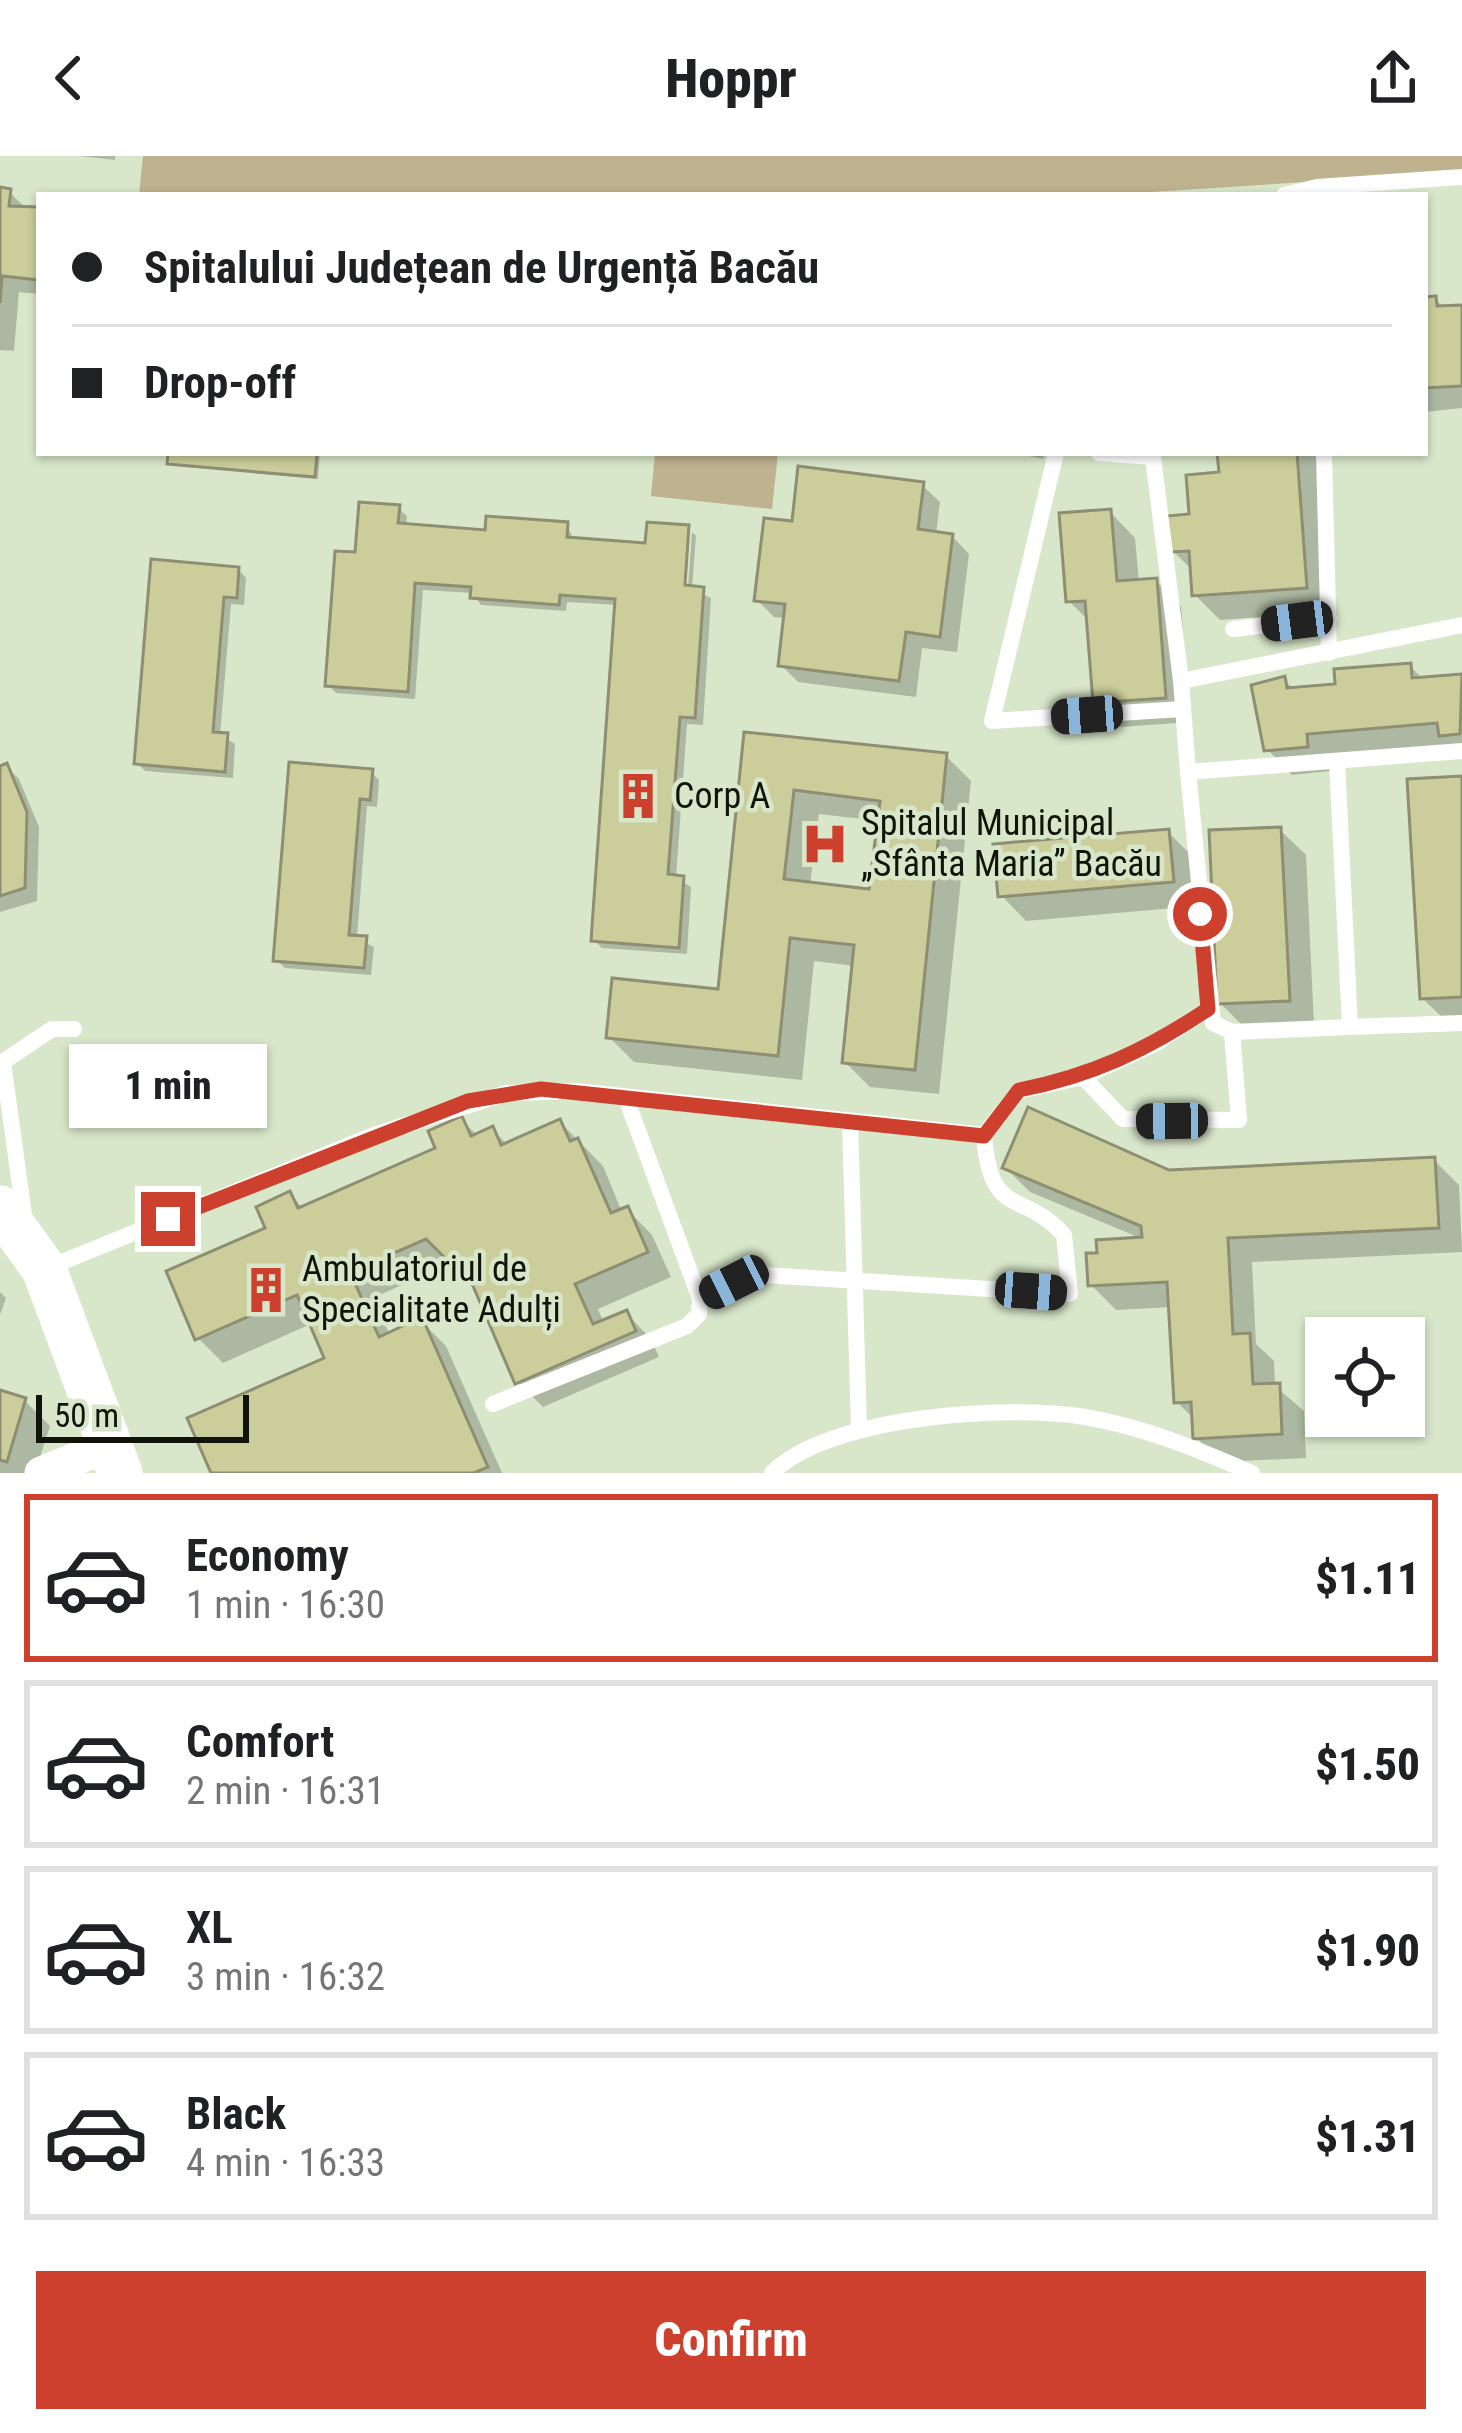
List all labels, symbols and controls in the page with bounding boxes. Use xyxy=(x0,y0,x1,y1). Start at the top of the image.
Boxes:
icon: back xyxy=(36,45,102,111)
icon: share xyxy=(1360,45,1426,111)
text: Hoppr xyxy=(665,47,797,110)
text: Spitalului Județean de Urgență Bacău xyxy=(144,241,819,294)
text: Drop-off xyxy=(144,356,296,409)
car xyxy=(1259,599,1335,643)
car xyxy=(1050,695,1124,735)
building icon: Corp A xyxy=(613,771,663,821)
place label: Corp A xyxy=(674,775,770,817)
place label: Spitalul Municipal „Sfânta Maria” Bacău xyxy=(861,802,1162,885)
hospital icon: Spitalul Municipal „Sfânta Maria” Bacău xyxy=(800,819,850,869)
route start xyxy=(1173,887,1227,941)
callout: 1 min xyxy=(69,1045,267,1129)
text: 1 min xyxy=(125,1063,211,1109)
car xyxy=(1136,1102,1208,1140)
route end xyxy=(141,1192,195,1246)
place label: Ambulatoriul de Specialitate Adulți xyxy=(302,1248,561,1331)
car xyxy=(694,1250,774,1314)
building icon: Ambulatoriul de Specialitate Adulți xyxy=(241,1265,291,1315)
car xyxy=(994,1271,1068,1311)
map controls xyxy=(1305,1317,1425,1437)
button: locate xyxy=(1305,1317,1425,1437)
scale bar xyxy=(36,1389,249,1442)
text: 50 m xyxy=(54,1396,119,1435)
icon: car xyxy=(42,1524,150,1632)
text: Economy xyxy=(186,1529,349,1582)
text: $1.11 xyxy=(1315,1552,1420,1605)
text: 1 min · 16:30 xyxy=(186,1582,385,1628)
icon: car xyxy=(42,1710,150,1818)
text: Comfort xyxy=(186,1715,334,1768)
text: $1.50 xyxy=(1315,1738,1420,1791)
text: 2 min · 16:31 xyxy=(186,1768,385,1814)
icon: car xyxy=(42,1896,150,2004)
text: XL xyxy=(186,1901,233,1954)
text: $1.90 xyxy=(1315,1924,1420,1977)
text: 3 min · 16:32 xyxy=(186,1954,385,2000)
icon: car xyxy=(42,2082,150,2190)
text: Black xyxy=(186,2087,286,2140)
text: $1.31 xyxy=(1315,2110,1420,2163)
text: 4 min · 16:33 xyxy=(186,2140,385,2186)
button: Confirm xyxy=(36,2271,1426,2409)

